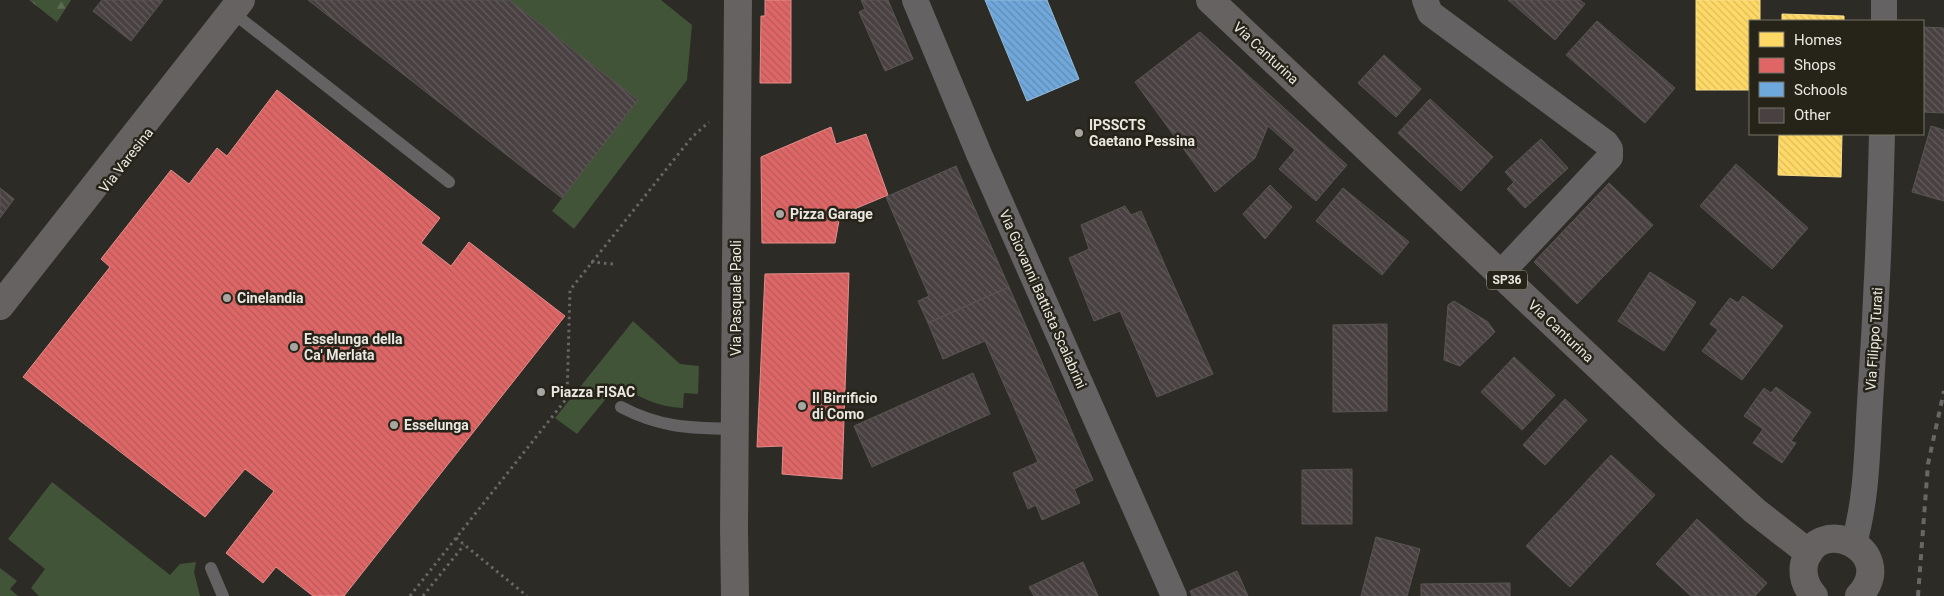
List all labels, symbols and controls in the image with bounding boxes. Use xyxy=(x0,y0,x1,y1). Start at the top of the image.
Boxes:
street label: Via Canturina xyxy=(1230,19,1302,87)
legend xyxy=(1749,20,1924,135)
text: Homes xyxy=(1794,31,1842,49)
text: Shops xyxy=(1794,56,1836,74)
text: Schools xyxy=(1794,81,1848,99)
text: Other xyxy=(1794,106,1831,124)
place label: IPSSCTS Gaetano Pessina xyxy=(1089,117,1195,149)
street label: Via Varesina xyxy=(96,124,156,196)
marker: IPSSCTS Gaetano Pessina xyxy=(1073,127,1085,139)
place label: Pizza Garage xyxy=(790,206,873,222)
street label: Via Giovanni Battista Scalabrini xyxy=(996,207,1090,391)
marker: Pizza Garage xyxy=(774,208,786,220)
street label: Via Pasquale Paoli xyxy=(728,240,744,356)
road number: SP36 xyxy=(1487,270,1527,290)
street label: Via Filippo Turati xyxy=(1862,287,1886,391)
place label: Cinelandia xyxy=(237,290,304,306)
marker: Cinelandia xyxy=(221,292,233,304)
street label: Via Canturina xyxy=(1525,297,1597,365)
place label: Esselunga della Ca' Merlata xyxy=(304,331,403,363)
marker: Esselunga della Ca' Merlata xyxy=(288,341,300,353)
place label: Piazza FISAC xyxy=(551,384,635,400)
marker: Piazza FISAC xyxy=(535,386,547,398)
place label: Il Birrificio di Como xyxy=(812,390,877,422)
marker: Il Birrificio di Como xyxy=(796,400,808,412)
place label: Esselunga xyxy=(404,417,469,433)
marker: Esselunga xyxy=(388,419,400,431)

